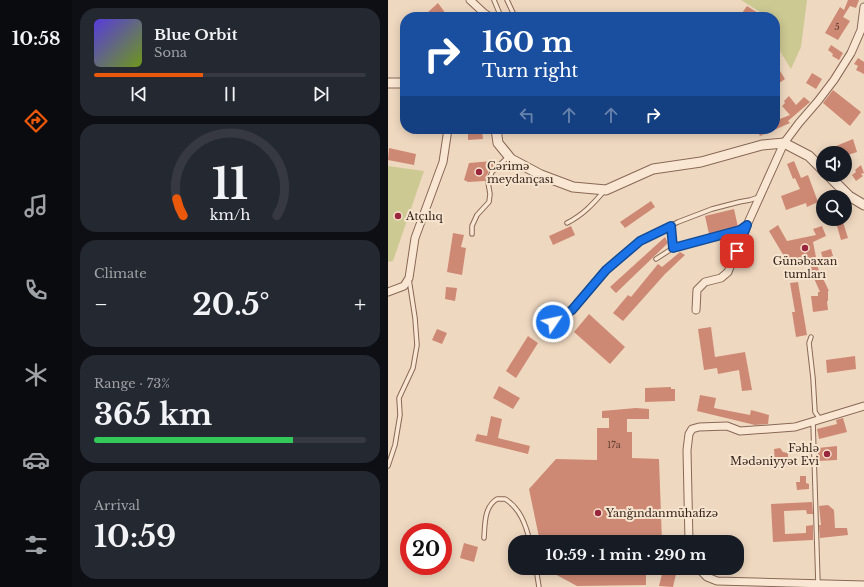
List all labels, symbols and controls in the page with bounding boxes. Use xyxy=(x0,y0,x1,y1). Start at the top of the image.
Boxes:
house number: 5 xyxy=(834,21,840,32)
text: Blue Orbit xyxy=(154,25,237,44)
text: 160 m xyxy=(482,25,573,60)
text: 10:58 xyxy=(12,28,60,50)
icon: right xyxy=(416,28,468,80)
text: Sona xyxy=(154,44,187,61)
text: Turn right xyxy=(482,60,578,82)
icon: previous xyxy=(128,83,150,105)
icon: pause xyxy=(219,83,241,105)
icon: next xyxy=(310,83,332,105)
icon: left xyxy=(516,104,538,126)
icon: ahead xyxy=(558,104,580,126)
icon: ahead xyxy=(600,104,622,126)
icon: right xyxy=(642,104,664,126)
icon: directions xyxy=(22,107,50,135)
map controls xyxy=(816,146,852,226)
button: sound xyxy=(816,146,852,182)
text: 11 xyxy=(212,158,248,209)
place label: Cərimə meydançası xyxy=(487,159,554,186)
marker: Cərimə meydançası xyxy=(474,167,484,177)
button: search xyxy=(816,190,852,226)
icon: music xyxy=(22,192,50,220)
text: km/h xyxy=(210,205,250,223)
place label: Atçılıq xyxy=(405,209,444,223)
marker: Atçılıq xyxy=(393,211,403,221)
pin xyxy=(720,234,754,268)
icon: arrive xyxy=(726,240,748,262)
marker: Günəbaxan tumları xyxy=(800,243,810,253)
place label: Günəbaxan tumları xyxy=(773,254,838,281)
text: Climate xyxy=(94,265,147,282)
icon: phone xyxy=(22,276,50,304)
text: 20.5° xyxy=(192,286,270,323)
text: − xyxy=(94,291,108,318)
text: + xyxy=(354,291,366,318)
position arrow xyxy=(532,301,574,343)
icon: climate xyxy=(22,361,50,389)
text: Range · 73% xyxy=(94,375,170,392)
text: 365 km xyxy=(94,396,212,433)
house number: 17a xyxy=(607,439,621,450)
place label: Fəhlə Mədəniyyət Evi xyxy=(730,441,819,468)
icon: car xyxy=(22,446,50,474)
marker: Fəhlə Mədəniyyət Evi xyxy=(822,449,832,459)
text: Arrival xyxy=(94,497,140,514)
place label: Yanğındanmühafizə xyxy=(605,506,718,520)
marker: Yanğındanmühafizə xyxy=(593,508,603,518)
text: 10:59 xyxy=(94,518,176,555)
speed limit sign: 20 xyxy=(400,523,452,575)
icon: filters xyxy=(22,531,50,559)
text: 10:59 · 1 min · 290 m xyxy=(546,545,706,564)

